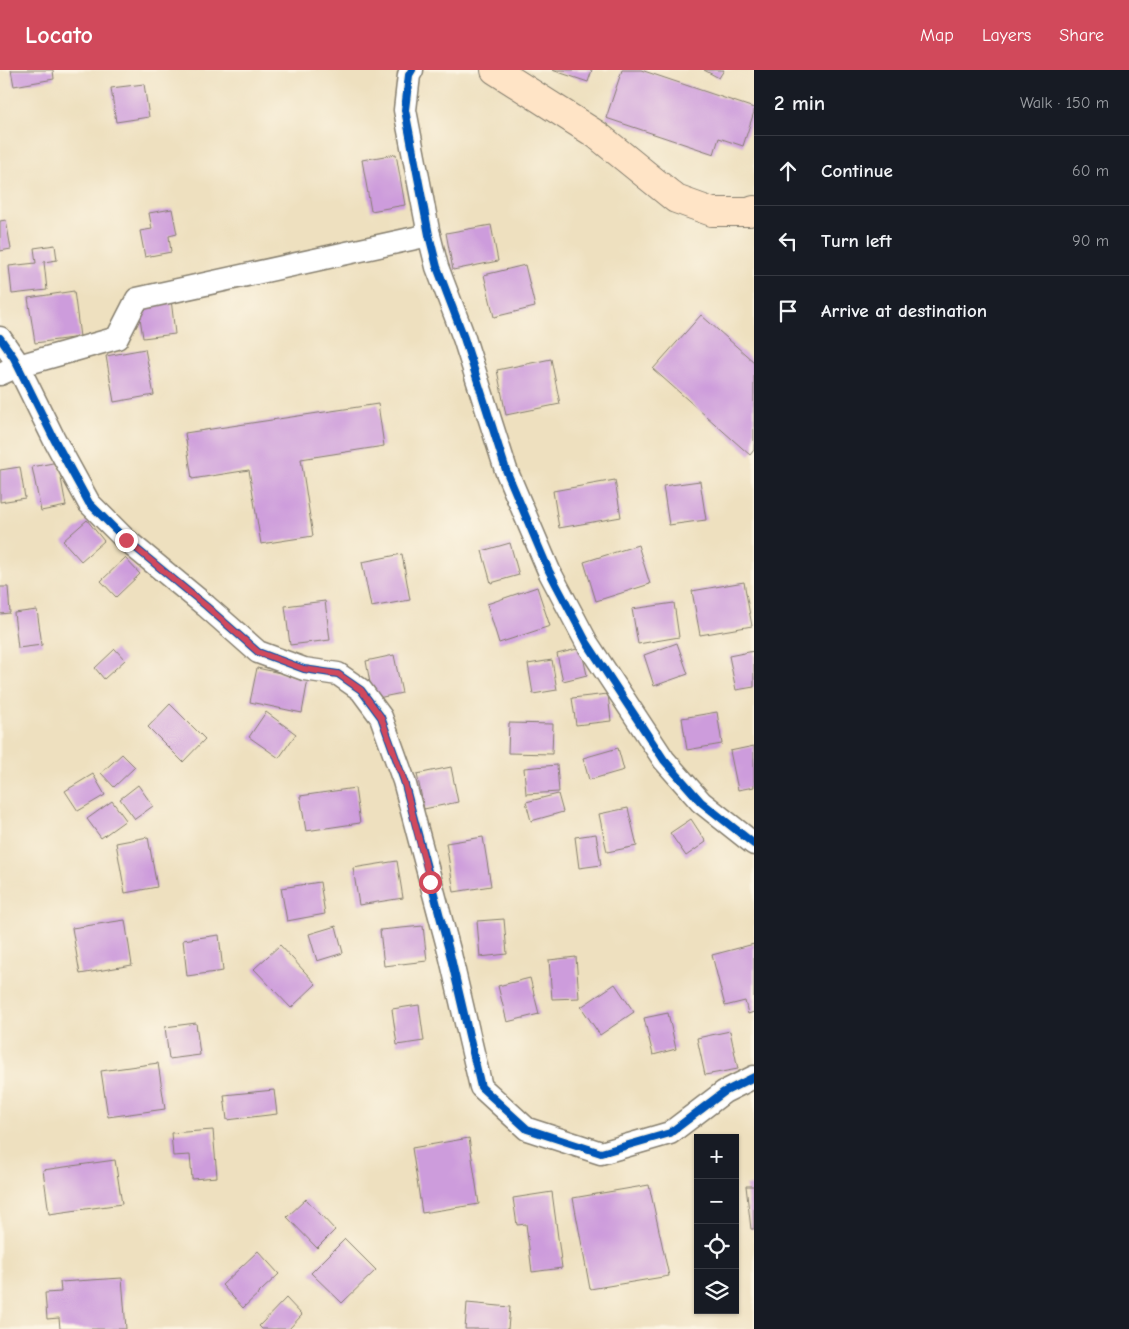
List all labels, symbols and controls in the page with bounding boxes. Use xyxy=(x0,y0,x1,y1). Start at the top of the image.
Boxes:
text: Locato xyxy=(25,21,93,49)
text: Map xyxy=(920,25,954,46)
text: Layers xyxy=(982,25,1031,46)
text: Share xyxy=(1059,25,1104,46)
text: 2 min xyxy=(774,91,825,115)
text: Walk · 150 m xyxy=(1020,94,1109,112)
icon: ahead xyxy=(774,157,802,185)
text: Continue xyxy=(821,160,893,182)
text: 60 m xyxy=(1072,162,1109,180)
icon: left xyxy=(774,227,802,255)
text: Turn left xyxy=(821,230,892,252)
text: 90 m xyxy=(1072,232,1109,250)
icon: arrive xyxy=(774,297,802,325)
text: Arrive at destination xyxy=(821,300,987,322)
route end xyxy=(115,529,138,552)
route start xyxy=(419,871,442,894)
map controls xyxy=(694,1134,739,1314)
button: + xyxy=(694,1134,739,1179)
button: − xyxy=(694,1179,739,1224)
button: locate xyxy=(694,1224,739,1269)
button: layers xyxy=(694,1269,739,1314)

